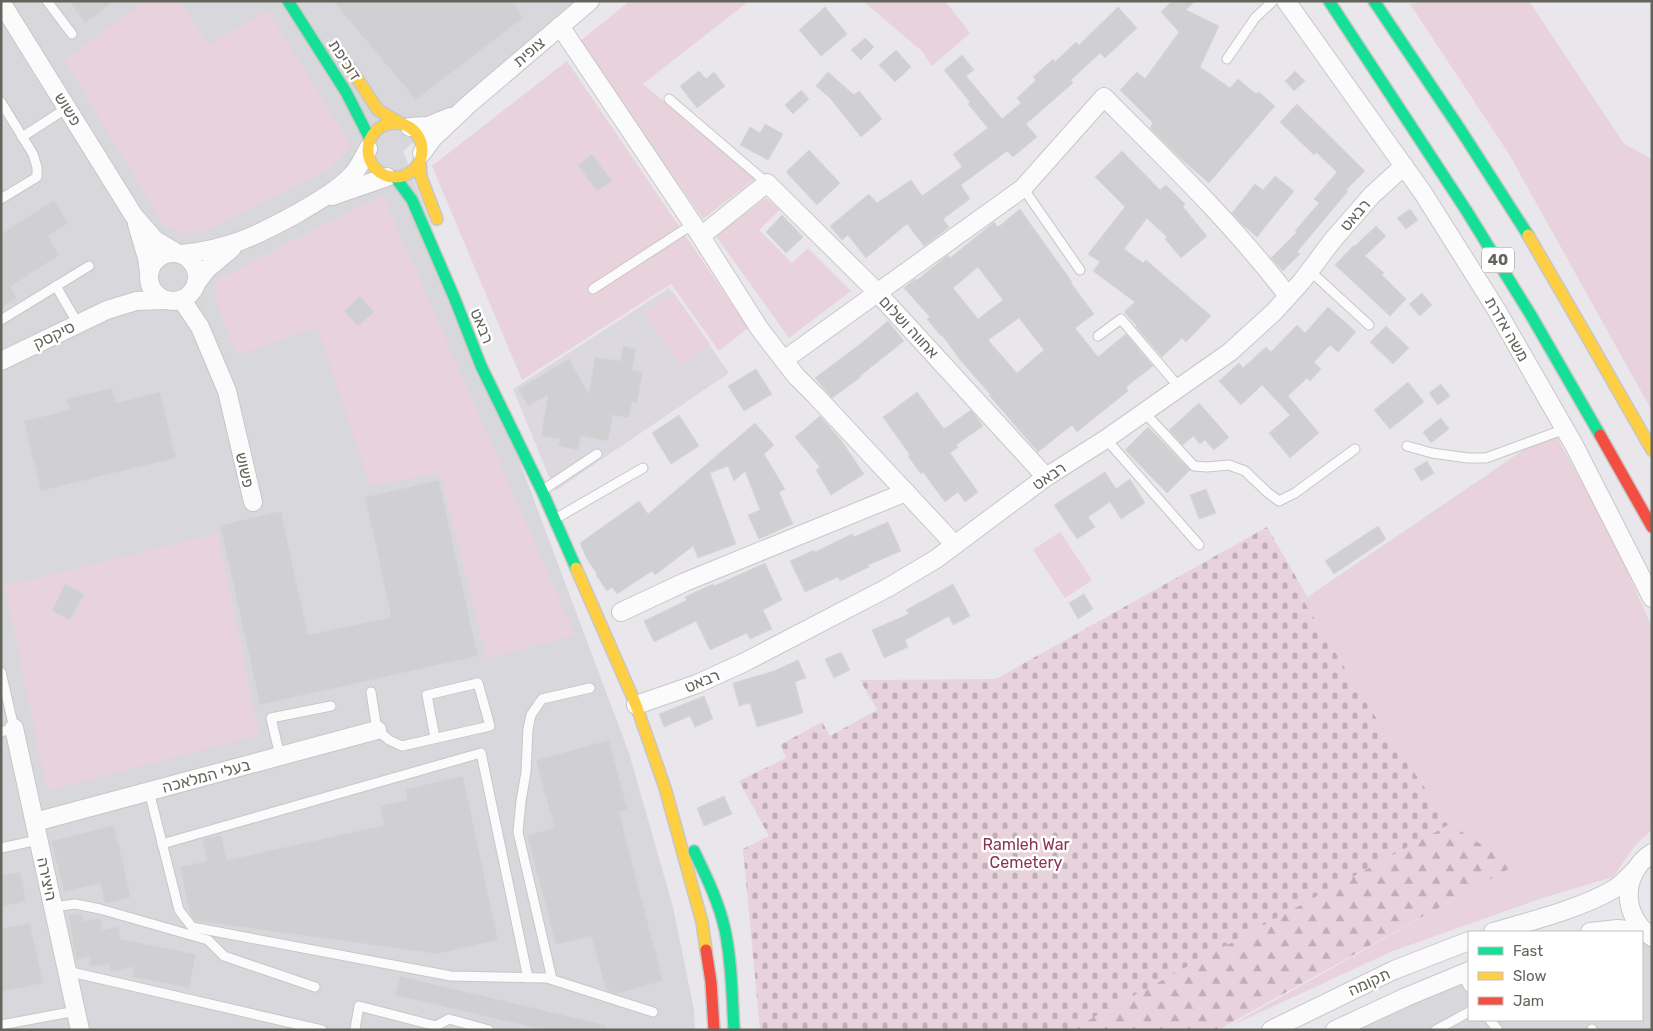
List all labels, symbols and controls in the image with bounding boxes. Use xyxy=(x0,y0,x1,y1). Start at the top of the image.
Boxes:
street label: צופית xyxy=(509,33,549,71)
street label: דוכיפת xyxy=(325,36,365,84)
street label: פשוש xyxy=(50,89,86,129)
street label: רבאט xyxy=(1336,195,1374,235)
road number: 40 xyxy=(1482,248,1514,272)
street label: אחווה ושלום xyxy=(875,292,943,362)
street label: משה אדרת xyxy=(1481,293,1533,365)
street label: רבאט xyxy=(466,306,498,346)
street label: סיקסק xyxy=(30,317,78,353)
street label: פשוש xyxy=(232,450,258,490)
street label: רבאט xyxy=(1029,458,1069,494)
street label: רבאט xyxy=(682,665,722,697)
street label: בעלי המלאכה xyxy=(160,755,252,797)
park label: Ramleh War Cemetery xyxy=(982,835,1070,872)
street label: היצירה xyxy=(33,855,61,903)
legend xyxy=(1468,931,1643,1021)
text: Fast xyxy=(1513,942,1543,960)
street label: תקומה xyxy=(1345,964,1393,1000)
text: Slow xyxy=(1513,967,1546,985)
text: Jam xyxy=(1513,992,1544,1010)

